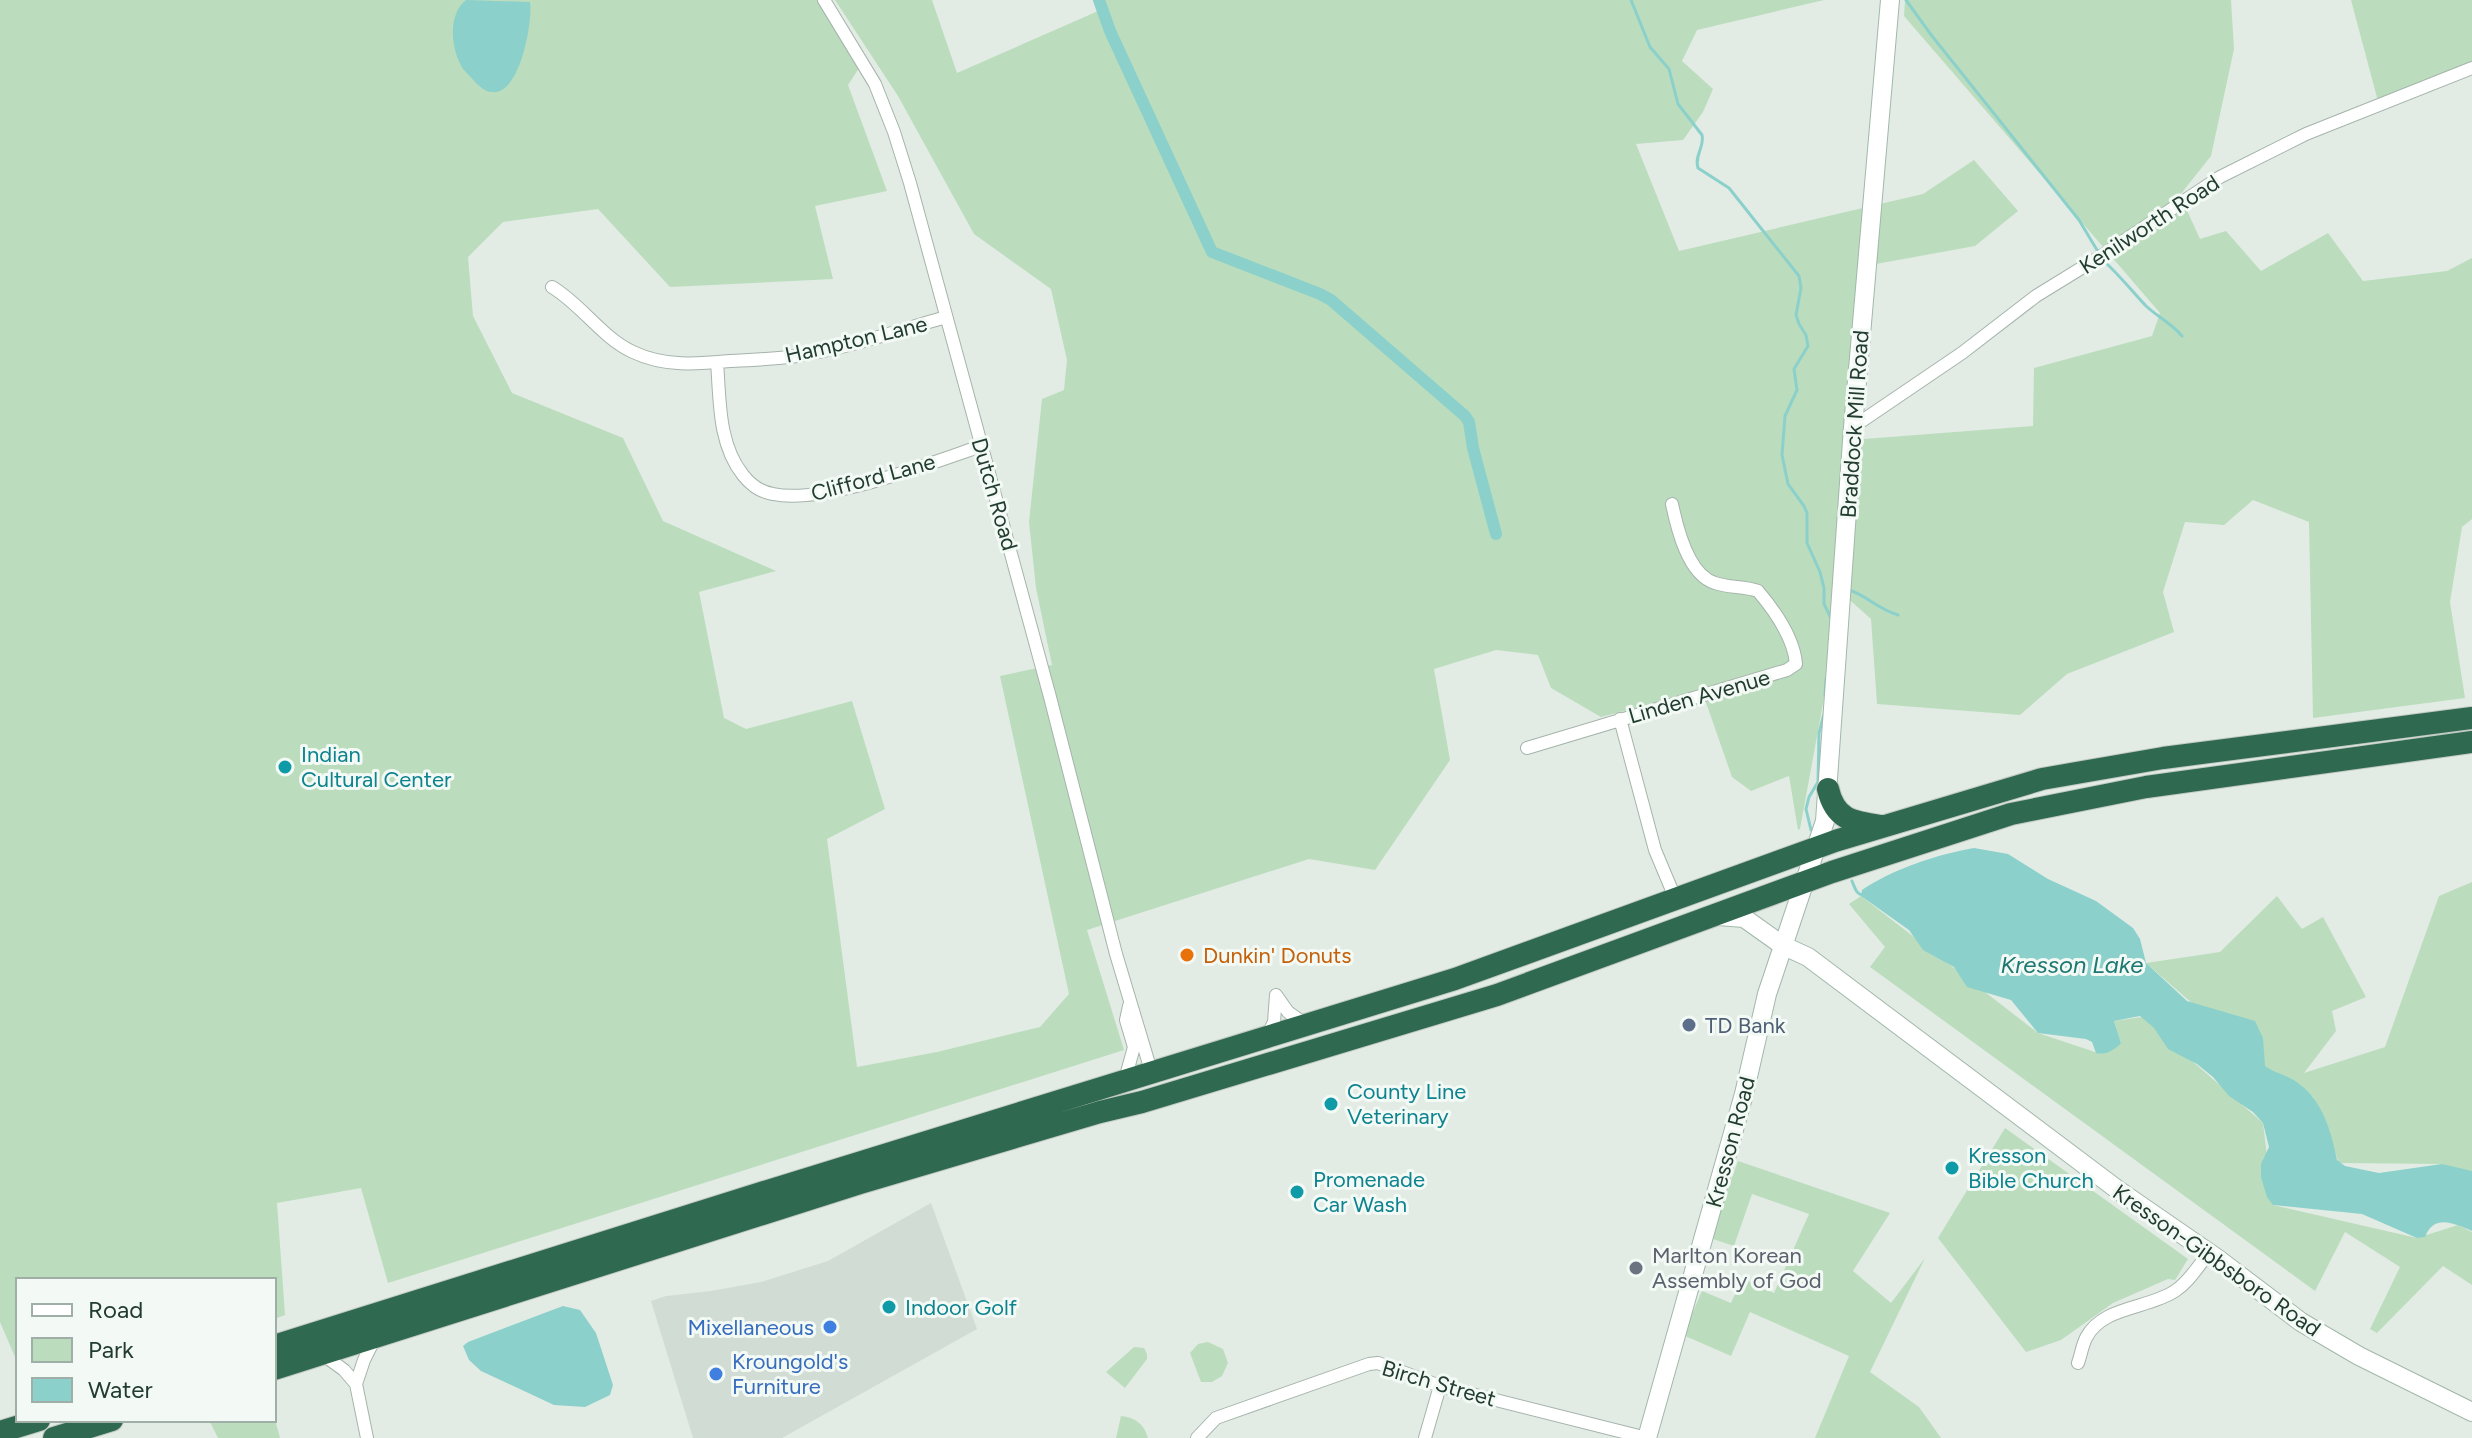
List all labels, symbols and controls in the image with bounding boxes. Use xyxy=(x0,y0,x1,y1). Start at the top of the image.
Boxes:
street label: Kenilworth Road xyxy=(2074,169,2224,280)
street label: Hampton Lane xyxy=(782,310,930,369)
street label: Braddock Mill Road xyxy=(1834,329,1875,519)
street label: Dutch Road xyxy=(966,435,1023,554)
street label: Clifford Lane xyxy=(808,448,938,507)
street label: Linden Avenue xyxy=(1625,663,1773,730)
place label: Indian Cultural Center xyxy=(301,741,452,793)
marker: Indian Cultural Center xyxy=(276,758,294,776)
place label: Dunkin' Donuts xyxy=(1203,942,1352,969)
marker: Dunkin' Donuts xyxy=(1178,946,1196,964)
water label: Kresson Lake xyxy=(2001,950,2143,979)
place label: TD Bank xyxy=(1705,1012,1786,1039)
marker: TD Bank xyxy=(1680,1016,1698,1034)
street label: Kresson Road xyxy=(1700,1074,1761,1211)
place label: County Line Veterinary xyxy=(1347,1078,1466,1130)
marker: County Line Veterinary xyxy=(1322,1095,1340,1113)
place label: Kresson Bible Church xyxy=(1968,1142,2094,1194)
marker: Kresson Bible Church xyxy=(1943,1159,1961,1177)
place label: Promenade Car Wash xyxy=(1313,1166,1425,1218)
street label: Kresson-Gibbsboro Road xyxy=(2108,1178,2326,1342)
marker: Promenade Car Wash xyxy=(1288,1183,1306,1201)
place label: Marlton Korean Assembly of God xyxy=(1652,1242,1822,1294)
marker: Marlton Korean Assembly of God xyxy=(1627,1259,1645,1277)
legend xyxy=(16,1278,276,1422)
place label: Indoor Golf xyxy=(905,1294,1018,1321)
text: Road xyxy=(88,1295,143,1324)
marker: Indoor Golf xyxy=(880,1298,898,1316)
place label: Mixellaneous xyxy=(687,1314,814,1341)
marker: Mixellaneous xyxy=(821,1318,839,1336)
text: Park xyxy=(88,1335,134,1364)
place label: Kroungold's Furniture xyxy=(732,1348,848,1400)
street label: Birch Street xyxy=(1379,1354,1499,1413)
marker: Kroungold's Furniture xyxy=(707,1365,725,1383)
text: Water xyxy=(88,1375,153,1404)

